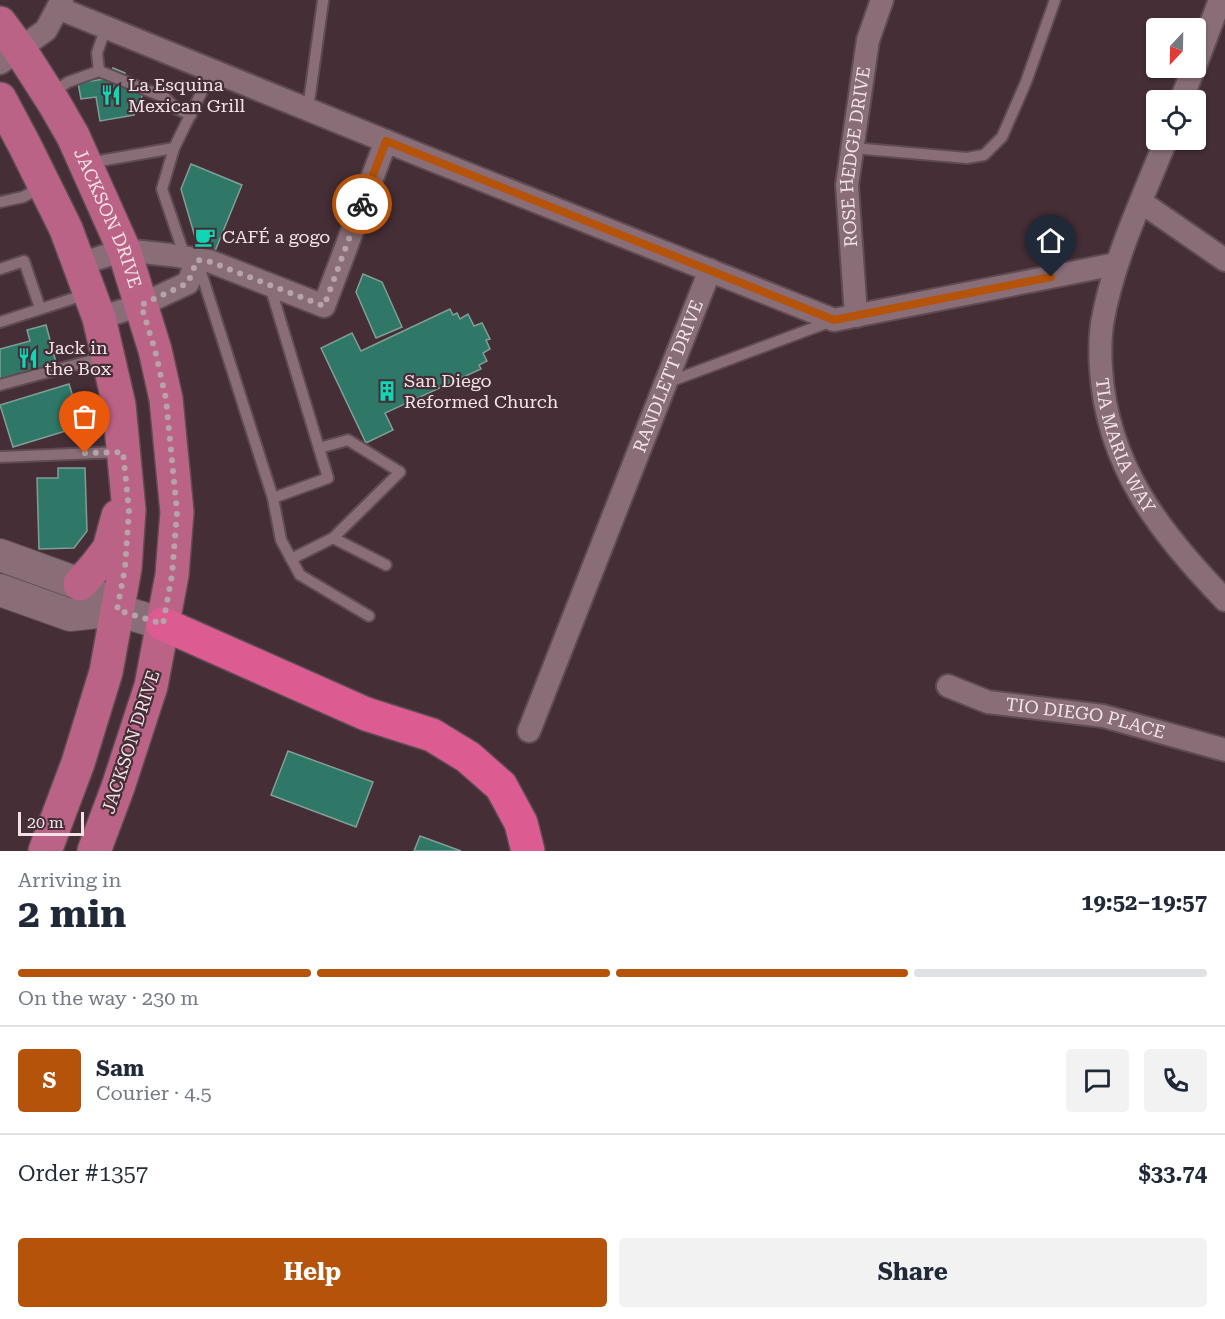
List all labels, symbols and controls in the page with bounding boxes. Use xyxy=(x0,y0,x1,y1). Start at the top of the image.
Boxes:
north arrow xyxy=(1146,18,1206,78)
map controls xyxy=(1146,18,1206,150)
street label: ROSE HEDGE DRIVE xyxy=(836,65,874,248)
place label: La Esquina Mexican Grill xyxy=(128,74,246,116)
restaurant icon: La Esquina Mexican Grill xyxy=(99,83,123,107)
button: locate xyxy=(1146,90,1206,150)
street label: JACKSON DRIVE xyxy=(70,145,146,291)
courier xyxy=(332,174,392,234)
icon: bike xyxy=(346,188,379,221)
pin xyxy=(1025,215,1076,277)
icon: home xyxy=(1034,224,1067,257)
cafe icon: CAFÉ a gogo xyxy=(193,225,217,249)
place label: CAFÉ a gogo xyxy=(222,226,330,247)
street label: RANDLETT DRIVE xyxy=(628,297,707,456)
place label: Jack in the Box xyxy=(45,337,112,379)
restaurant icon: Jack in the Box xyxy=(16,346,40,370)
place label: San Diego Reformed Church xyxy=(404,370,559,412)
street label: TIA MARIA WAY xyxy=(1092,377,1160,517)
building icon: San Diego Reformed Church xyxy=(375,379,399,403)
pin xyxy=(59,391,110,453)
icon: bag xyxy=(68,400,101,433)
street label: JACKSON DRIVE xyxy=(97,667,164,816)
street label: TIO DIEGO PLACE xyxy=(1005,693,1168,743)
scale bar xyxy=(18,809,84,836)
text: 20 m xyxy=(27,813,64,832)
text: Arriving in xyxy=(18,868,121,892)
text: 19:52–19:57 xyxy=(1081,890,1207,915)
text: 2 min xyxy=(18,891,126,937)
text: On the way · 230 m xyxy=(18,986,199,1010)
button: chat xyxy=(1066,1049,1129,1112)
button: phone xyxy=(1144,1049,1207,1112)
text: Sam xyxy=(96,1056,144,1081)
text: S xyxy=(43,1068,56,1093)
text: Courier · 4.5 xyxy=(96,1081,212,1105)
text: Order #1357 xyxy=(18,1161,148,1186)
text: $33.74 xyxy=(1138,1161,1207,1186)
button: Help xyxy=(18,1238,607,1307)
button: Share xyxy=(619,1238,1207,1307)

